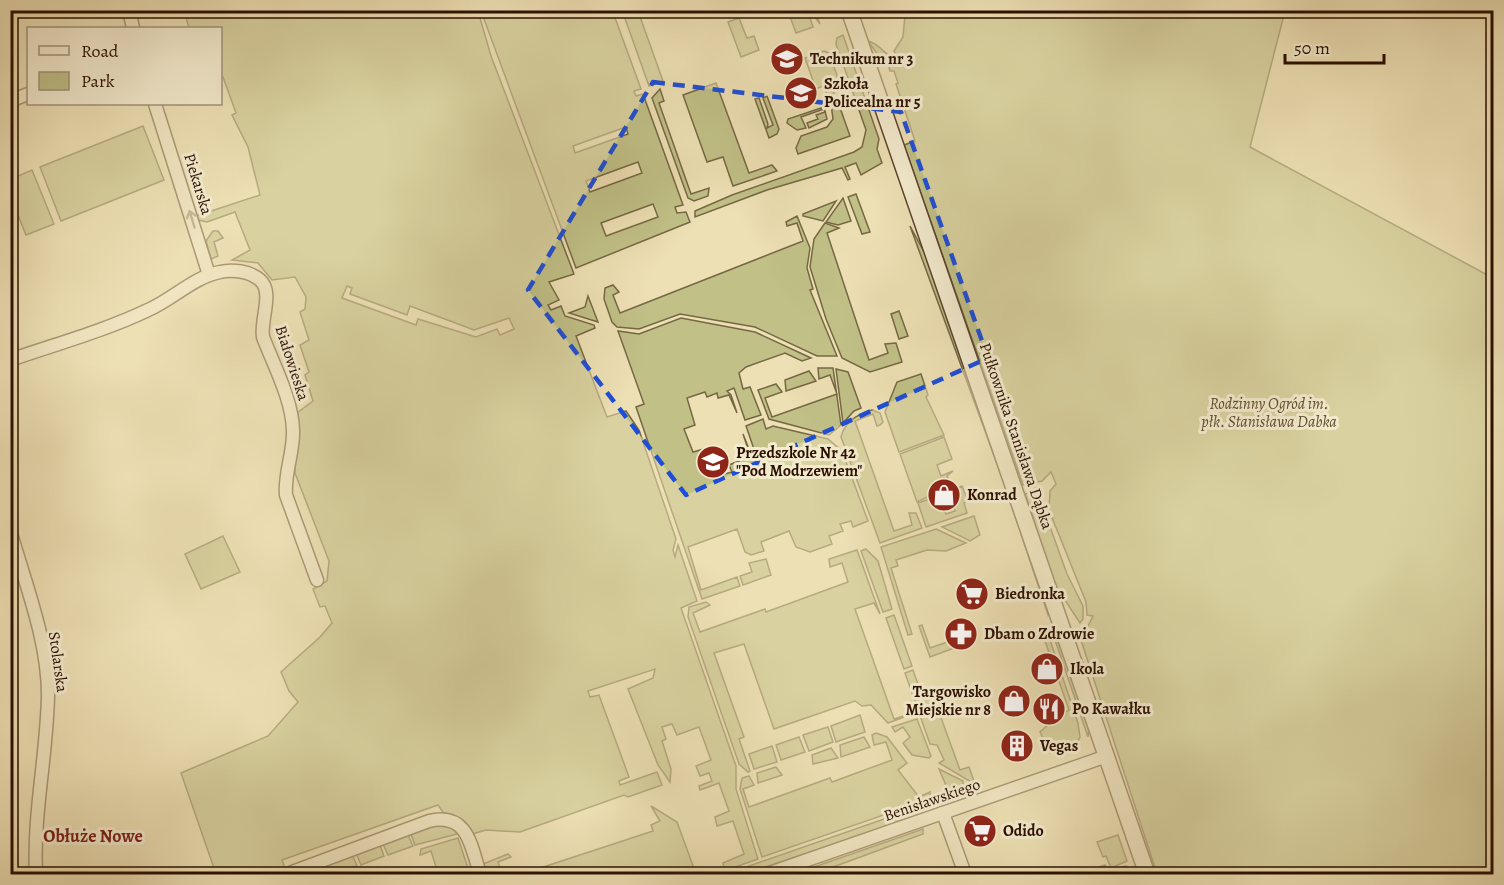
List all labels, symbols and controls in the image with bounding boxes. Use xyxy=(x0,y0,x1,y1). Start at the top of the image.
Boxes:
legend xyxy=(27,27,222,105)
scale bar xyxy=(1285,27,1384,65)
text: 50 m xyxy=(1294,36,1330,60)
text: Road xyxy=(81,39,119,63)
school or university icon: Technikum nr 3 xyxy=(769,41,805,77)
place label: Technikum nr 3 xyxy=(810,48,913,70)
text: Park xyxy=(81,69,115,93)
place label: Szkoła Policealna nr 5 xyxy=(824,73,921,113)
school or university icon: Szkoła Policealna nr 5 xyxy=(783,75,819,111)
street label: Piekarska xyxy=(178,151,218,218)
one-way arrow xyxy=(186,210,197,229)
street label: Białowieska xyxy=(270,323,315,404)
street label: Pułkownika Stanisława Dąbka xyxy=(974,340,1058,533)
park label: Rodzinny Ogród im. płk. Stanisława Dabka xyxy=(1200,393,1337,433)
place label: Przedszkole Nr 42 "Pod Modrzewiem" xyxy=(736,442,862,482)
school or university icon: Przedszkole Nr 42 "Pod Modrzewiem" xyxy=(695,444,731,480)
shop icon: Konrad xyxy=(926,477,962,513)
place label: Konrad xyxy=(967,484,1017,506)
supermarket icon: Biedronka xyxy=(954,576,990,612)
place label: Biedronka xyxy=(995,583,1065,605)
pharmacy icon: Dbam o Zdrowie xyxy=(943,616,979,652)
place label: Dbam o Zdrowie xyxy=(984,623,1094,645)
street label: Stolarska xyxy=(43,630,73,694)
shop icon: Ikola xyxy=(1029,651,1065,687)
place label: Ikola xyxy=(1070,658,1105,680)
place label: Targowisko Miejskie nr 8 xyxy=(906,681,991,721)
shop icon: Targowisko Miejskie nr 8 xyxy=(996,683,1032,719)
restaurant icon: Po Kawałku xyxy=(1031,691,1067,727)
place label: Po Kawałku xyxy=(1072,698,1151,720)
building icon: Vegas xyxy=(999,728,1035,764)
place label: Vegas xyxy=(1039,735,1078,757)
street label: Benisławskiego xyxy=(881,773,983,827)
supermarket icon: Odido xyxy=(962,813,998,849)
place label: Odido xyxy=(1003,820,1044,842)
district label: Obłuże Nowe xyxy=(43,824,143,848)

